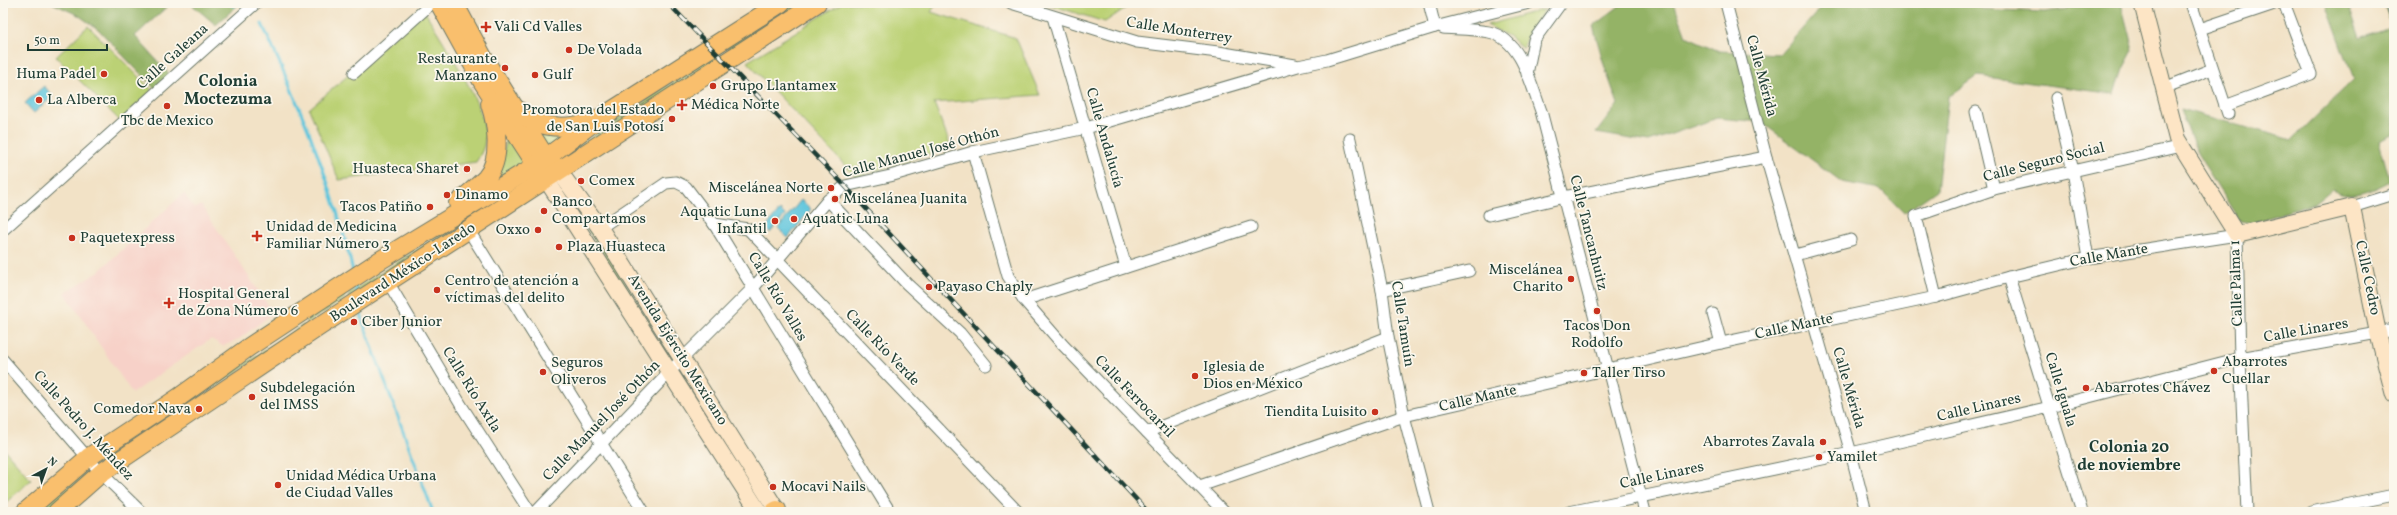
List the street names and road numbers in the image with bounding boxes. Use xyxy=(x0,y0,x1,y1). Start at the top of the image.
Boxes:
street label: Calle Monterrey xyxy=(1125,12,1233,50)
street label: Calle Galeana xyxy=(132,19,214,95)
street label: Calle Mérida xyxy=(1740,33,1782,119)
street label: Calle Andalucía xyxy=(1080,85,1128,191)
street label: Calle Manuel José Othón xyxy=(840,122,1002,184)
street label: Calle Seguro Social xyxy=(1981,138,2107,188)
street label: Calle Tancanhuitz xyxy=(1564,173,1612,293)
street label: Boulevard México-Laredo xyxy=(326,218,480,328)
street label: Calle Mante xyxy=(2068,239,2150,273)
street label: Calle Palma 1 xyxy=(2225,239,2249,327)
street label: Calle Cedro xyxy=(2349,239,2385,317)
street label: Calle Río Valles xyxy=(742,248,812,346)
street label: Avenida Ejército Mexicano xyxy=(622,270,732,430)
street label: Calle Tamuín xyxy=(1385,280,1419,368)
street label: Calle Río Verde xyxy=(840,305,924,391)
street label: Calle Mante xyxy=(1753,309,1835,345)
street label: Calle Linares xyxy=(2262,313,2350,349)
street label: Calle Río Axtla xyxy=(436,343,506,437)
street label: Calle Mérida xyxy=(1826,345,1870,431)
street label: Calle Iguala xyxy=(2039,350,2081,430)
street label: Calle Ferrocarril xyxy=(1089,351,1179,443)
street label: Calle Manuel José Othón xyxy=(538,356,666,486)
street label: Calle Pedro J. Méndez xyxy=(28,366,138,486)
street label: Calle Mante xyxy=(1437,380,1519,418)
street label: Calle Linares xyxy=(1935,388,2023,428)
street label: Calle Linares xyxy=(1618,457,1706,495)

